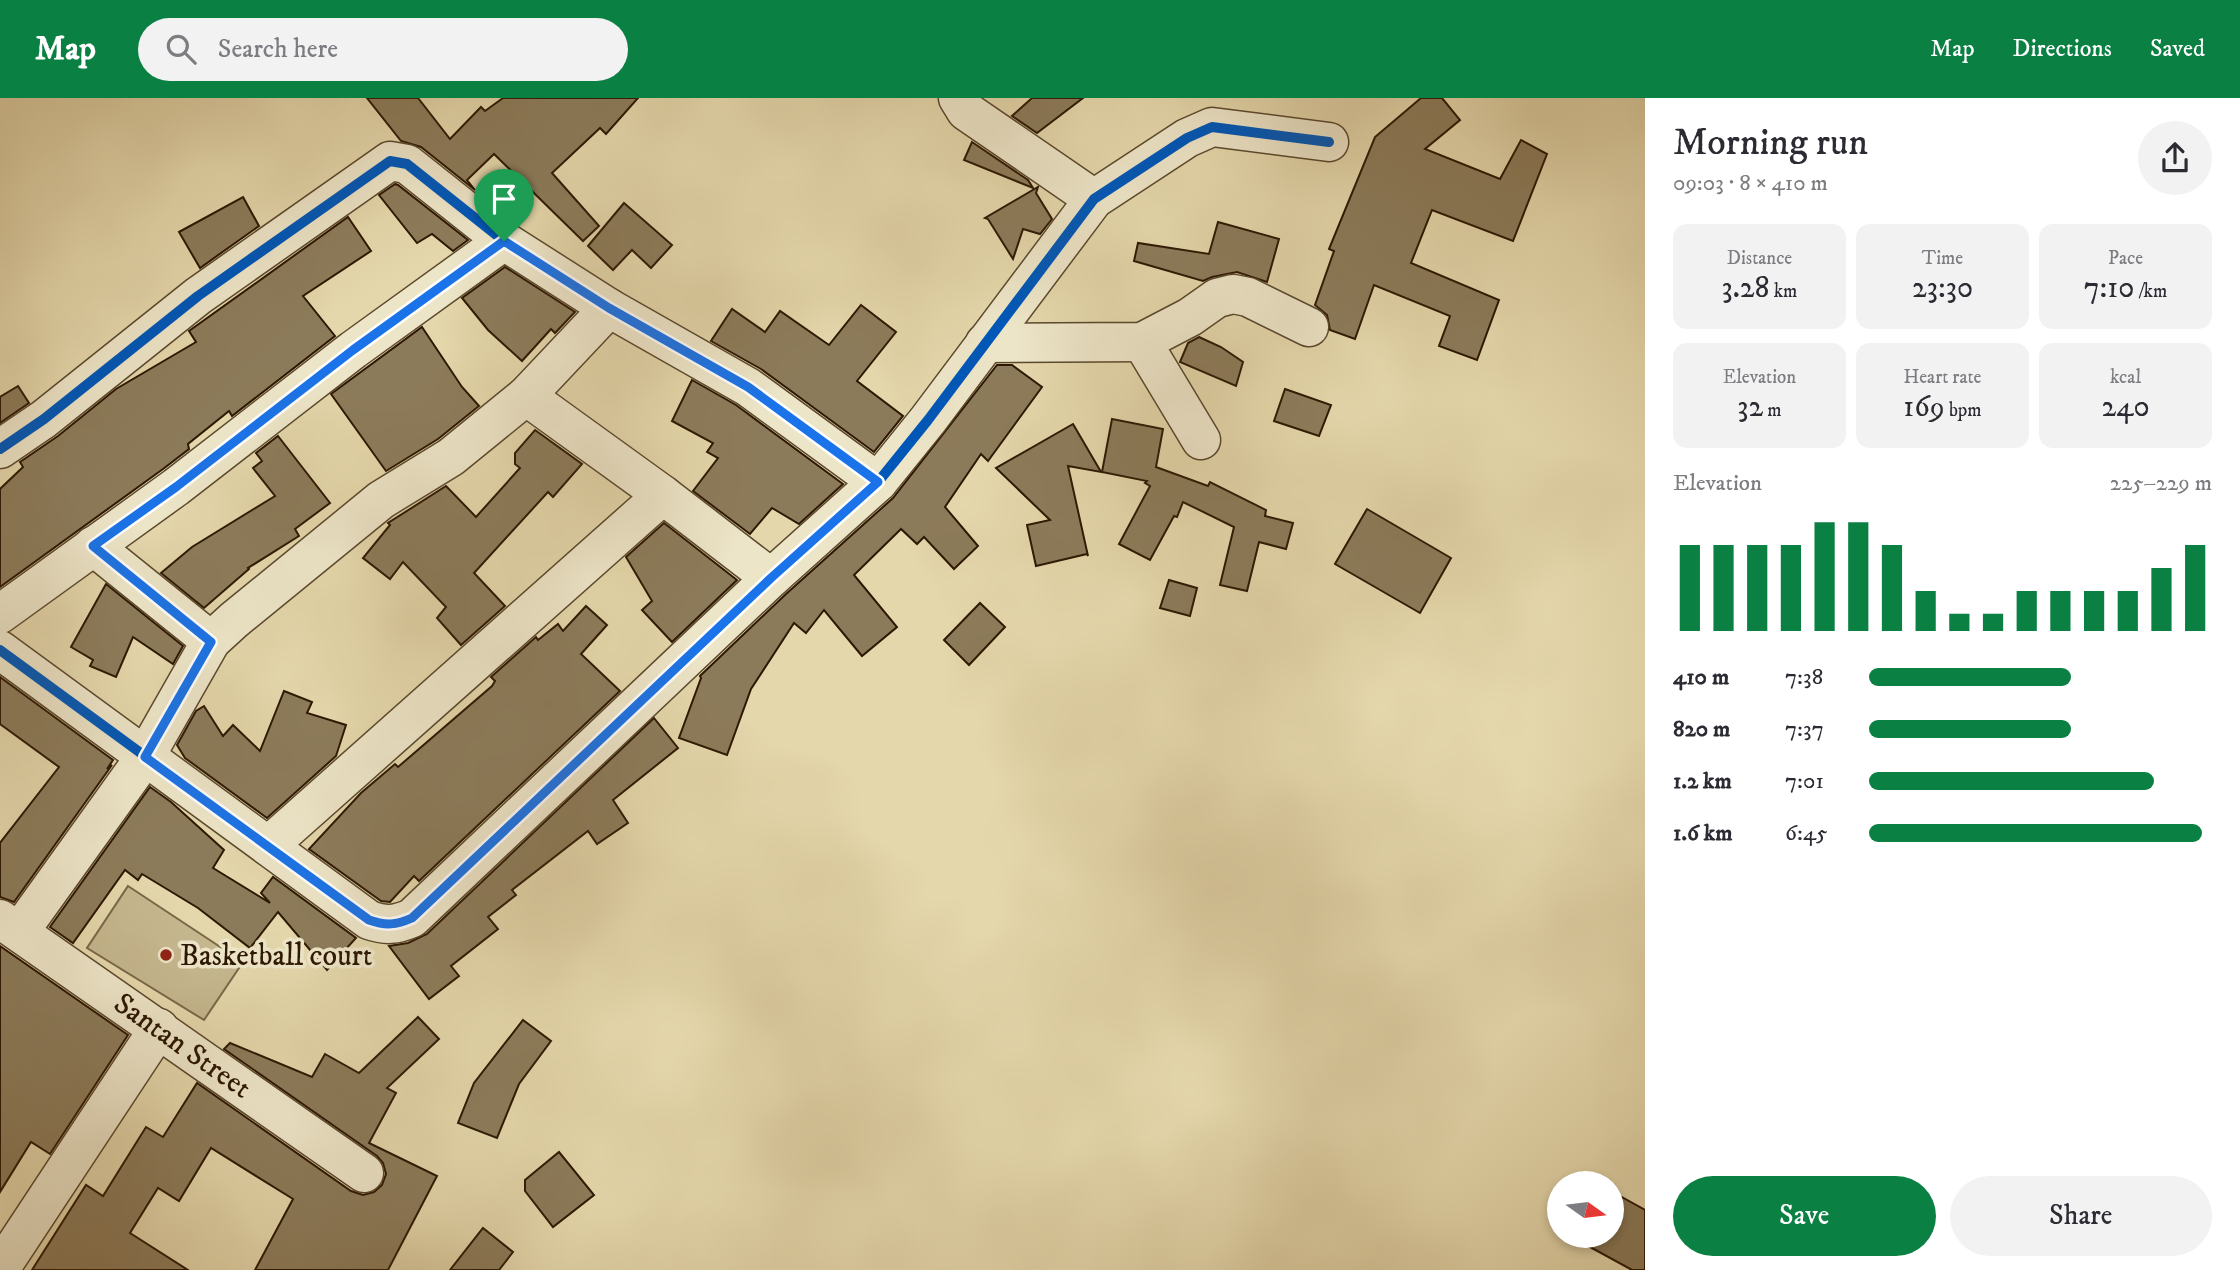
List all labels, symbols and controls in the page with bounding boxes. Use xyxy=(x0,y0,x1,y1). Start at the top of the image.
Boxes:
search box xyxy=(138,18,628,81)
text: Map xyxy=(35,29,96,70)
icon: search xyxy=(162,30,200,68)
text: Search here xyxy=(218,33,338,66)
text: Map xyxy=(1930,34,1975,64)
text: Directions xyxy=(2013,34,2112,64)
text: Saved xyxy=(2150,34,2205,64)
text: Morning run xyxy=(1673,119,1868,167)
button: share xyxy=(2138,121,2212,195)
pin xyxy=(474,169,534,241)
text: 09:03 · 8 × 410 m xyxy=(1673,169,1828,198)
icon: arrive xyxy=(485,180,523,218)
text: Distance xyxy=(1727,247,1792,270)
text: Time xyxy=(1922,247,1963,270)
text: Pace xyxy=(2108,247,2143,270)
text: 3.28 xyxy=(1722,270,1770,307)
text: 23:30 xyxy=(1912,270,1973,307)
text: 7:10 xyxy=(2084,270,2134,307)
text: km xyxy=(1770,280,1797,303)
text: /km xyxy=(2134,280,2167,303)
text: Elevation xyxy=(1723,366,1796,389)
text: Heart rate xyxy=(1904,366,1981,389)
text: kcal xyxy=(2110,366,2141,389)
text: 32 xyxy=(1737,389,1763,426)
text: 169 xyxy=(1903,389,1945,426)
text: 240 xyxy=(2101,389,2150,426)
text: m xyxy=(1763,399,1782,422)
text: bpm xyxy=(1945,399,1982,422)
text: Elevation xyxy=(1673,469,1762,498)
text: 225–229 m xyxy=(2110,469,2212,498)
text: 410 m xyxy=(1673,663,1729,692)
text: 7:38 xyxy=(1785,663,1823,692)
text: 820 m xyxy=(1673,715,1730,744)
text: 7:37 xyxy=(1785,715,1824,744)
text: 1.2 km xyxy=(1673,767,1732,796)
text: 7:01 xyxy=(1785,767,1824,796)
text: 1.6 km xyxy=(1673,819,1732,848)
text: 6:45 xyxy=(1785,819,1828,848)
place label: Basketball court xyxy=(180,938,372,975)
marker: Basketball court xyxy=(158,947,174,963)
street label: Santan Street xyxy=(106,985,258,1107)
north arrow xyxy=(1547,1171,1624,1248)
map controls xyxy=(1547,1171,1624,1248)
button: Save xyxy=(1673,1176,1936,1256)
button: Share xyxy=(1950,1176,2212,1256)

